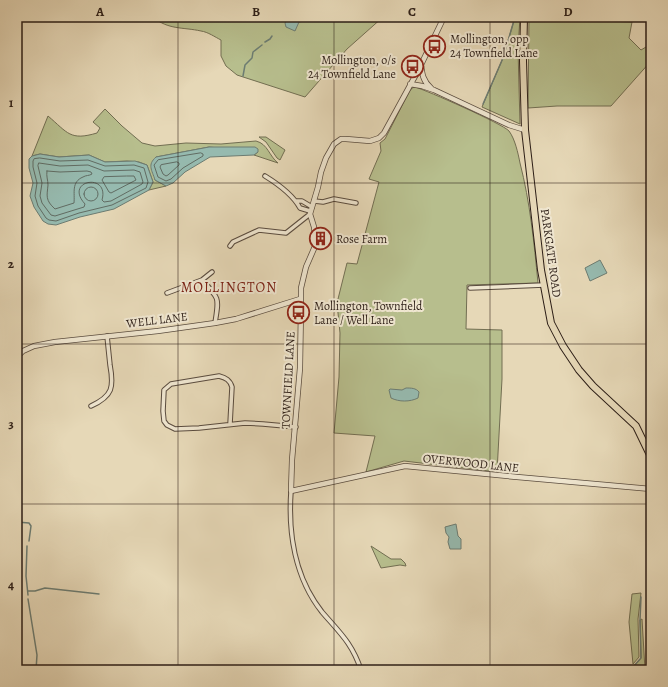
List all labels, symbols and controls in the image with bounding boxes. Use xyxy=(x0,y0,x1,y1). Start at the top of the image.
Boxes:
text: A xyxy=(95,3,105,20)
text: B xyxy=(252,3,260,20)
text: C xyxy=(408,3,416,20)
text: D xyxy=(563,3,573,20)
place label: Mollington, opp 24 Townfield Lane xyxy=(450,31,538,61)
bus stop icon: Mollington, opp 24 Townfield Lane xyxy=(422,33,448,59)
place label: Mollington, o/s 24 Townfield Lane xyxy=(308,52,396,82)
bus stop icon: Mollington, o/s 24 Townfield Lane xyxy=(399,54,425,80)
text: 1 xyxy=(9,94,14,111)
street label: PARKGATE ROAD xyxy=(537,208,565,298)
building icon: Rose Farm xyxy=(308,226,334,252)
place label: Rose Farm xyxy=(336,231,387,247)
text: 2 xyxy=(8,255,15,272)
district label: MOLLINGTON xyxy=(181,278,277,297)
place label: Mollington, Townfield Lane / Well Lane xyxy=(314,298,423,328)
bus stop icon: Mollington, Townfield Lane / Well Lane xyxy=(285,300,311,326)
street label: WELL LANE xyxy=(124,308,189,332)
street label: TOWNFIELD LANE xyxy=(277,331,299,429)
text: 3 xyxy=(8,415,14,432)
street label: OVERWOOD LANE xyxy=(422,450,520,476)
text: 4 xyxy=(8,576,14,593)

